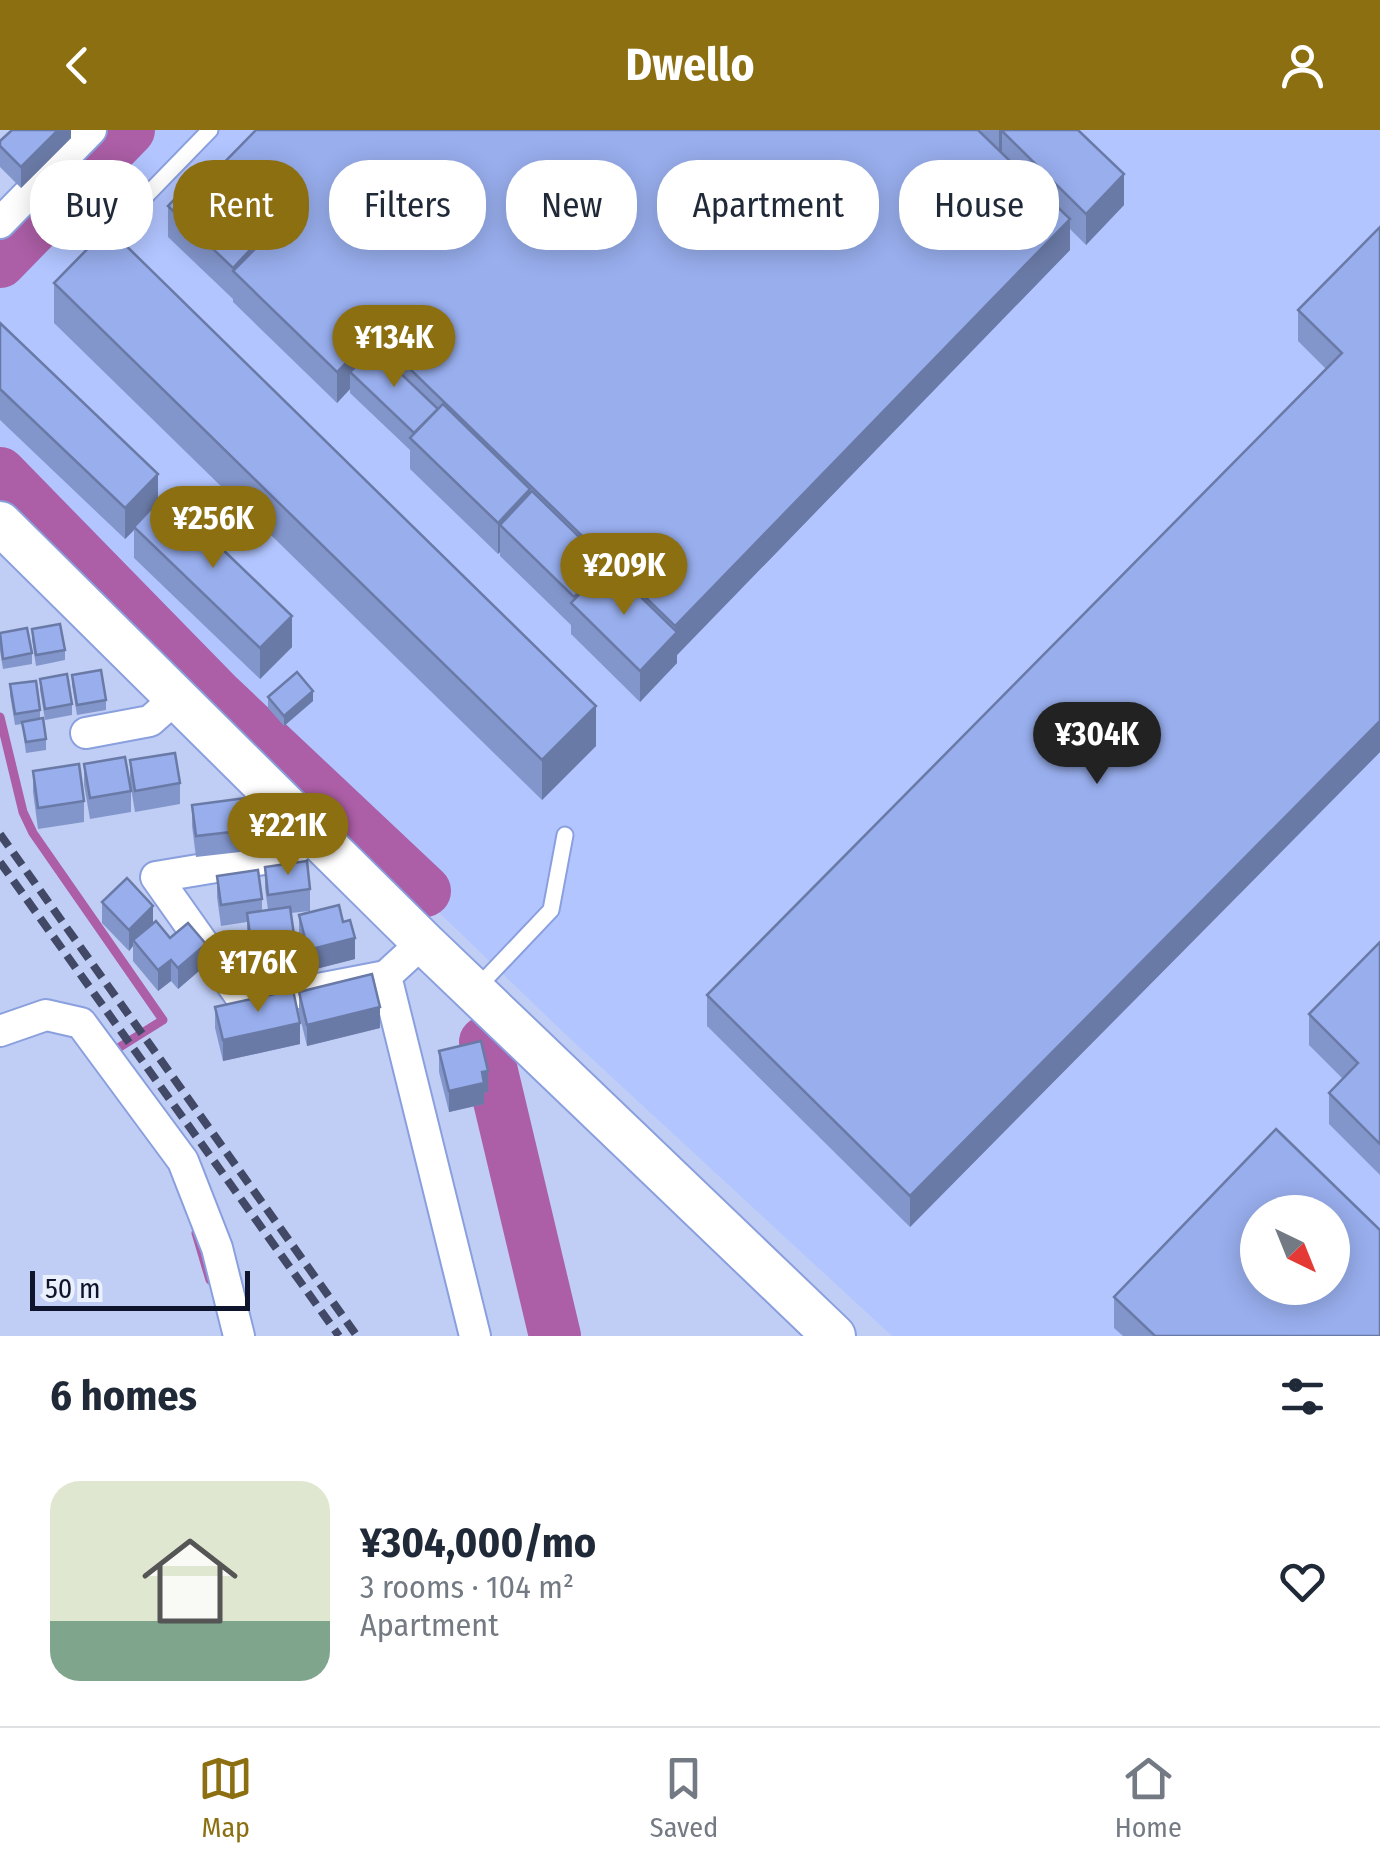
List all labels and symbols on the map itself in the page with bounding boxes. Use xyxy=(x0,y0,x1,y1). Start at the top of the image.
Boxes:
pin: ¥134K xyxy=(324,305,464,390)
pin: ¥256K xyxy=(143,486,283,571)
pin: ¥209K xyxy=(554,533,694,618)
pin: ¥304K xyxy=(1027,702,1167,787)
pin: ¥221K xyxy=(218,793,358,878)
pin: ¥176K xyxy=(188,930,328,1015)
north arrow xyxy=(1240,1195,1350,1305)
scale bar xyxy=(30,1266,250,1310)

